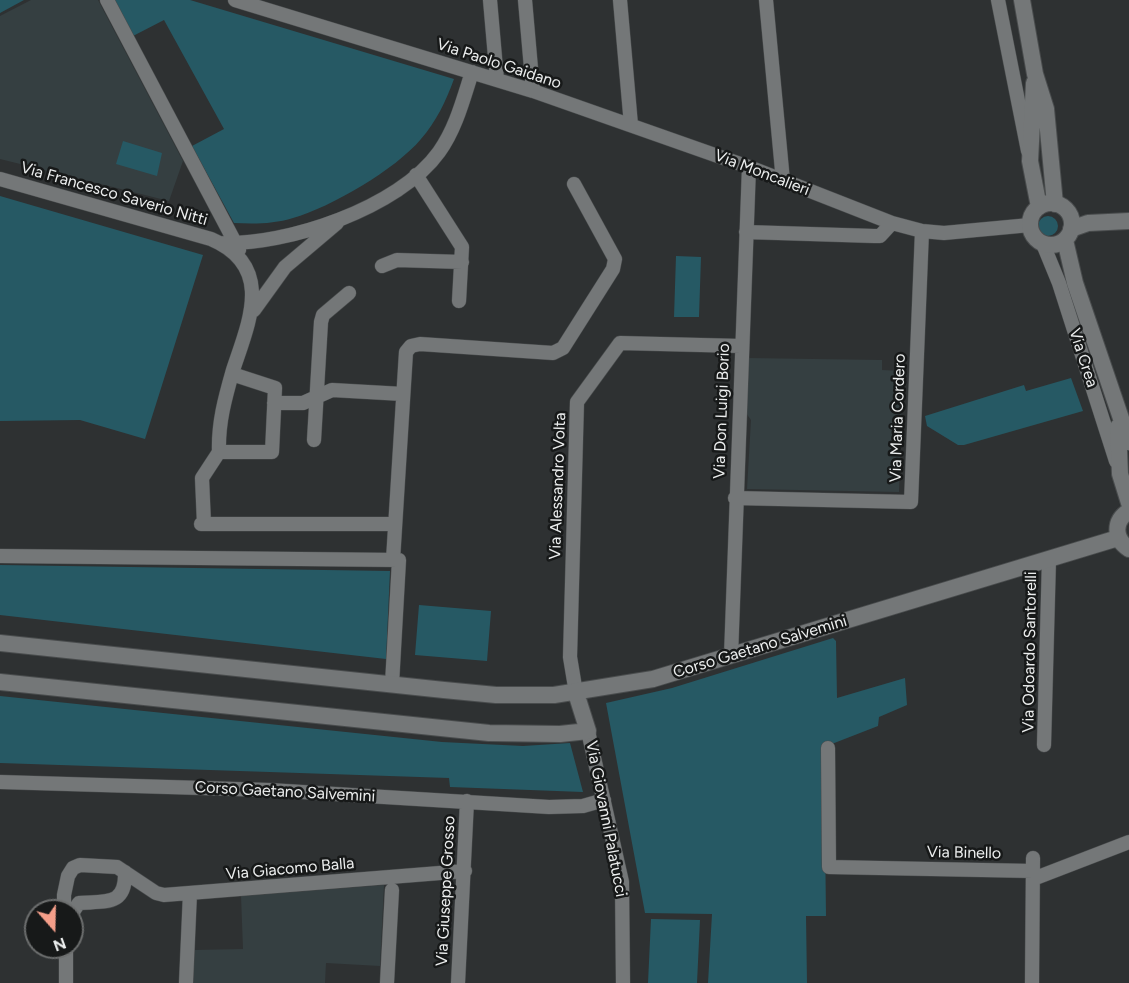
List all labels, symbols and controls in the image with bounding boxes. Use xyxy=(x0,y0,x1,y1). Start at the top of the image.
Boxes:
street label: Via Paolo Gaidano xyxy=(434,35,564,93)
street label: Via Moncalieri xyxy=(712,146,812,200)
street label: Via Francesco Saverio Nitti xyxy=(18,158,210,230)
street label: Via Crea xyxy=(1064,326,1102,390)
street label: Via Don Luigi Borio xyxy=(710,343,734,479)
street label: Via Maria Cordero xyxy=(886,353,910,483)
street label: Via Alessandro Volta xyxy=(546,412,570,560)
street label: Via Odoardo Santorelli xyxy=(1019,571,1041,733)
street label: Corso Gaetano Salvemini xyxy=(671,611,849,683)
street label: Via Giovanni Palatucci xyxy=(581,739,631,899)
street label: Corso Gaetano Salvemini xyxy=(194,778,376,806)
street label: Via Giuseppe Grosso xyxy=(432,815,460,967)
street label: Via Binello xyxy=(927,843,1001,863)
street label: Via Giacomo Balla xyxy=(225,854,355,884)
north arrow xyxy=(24,899,84,959)
text: N xyxy=(51,933,69,956)

